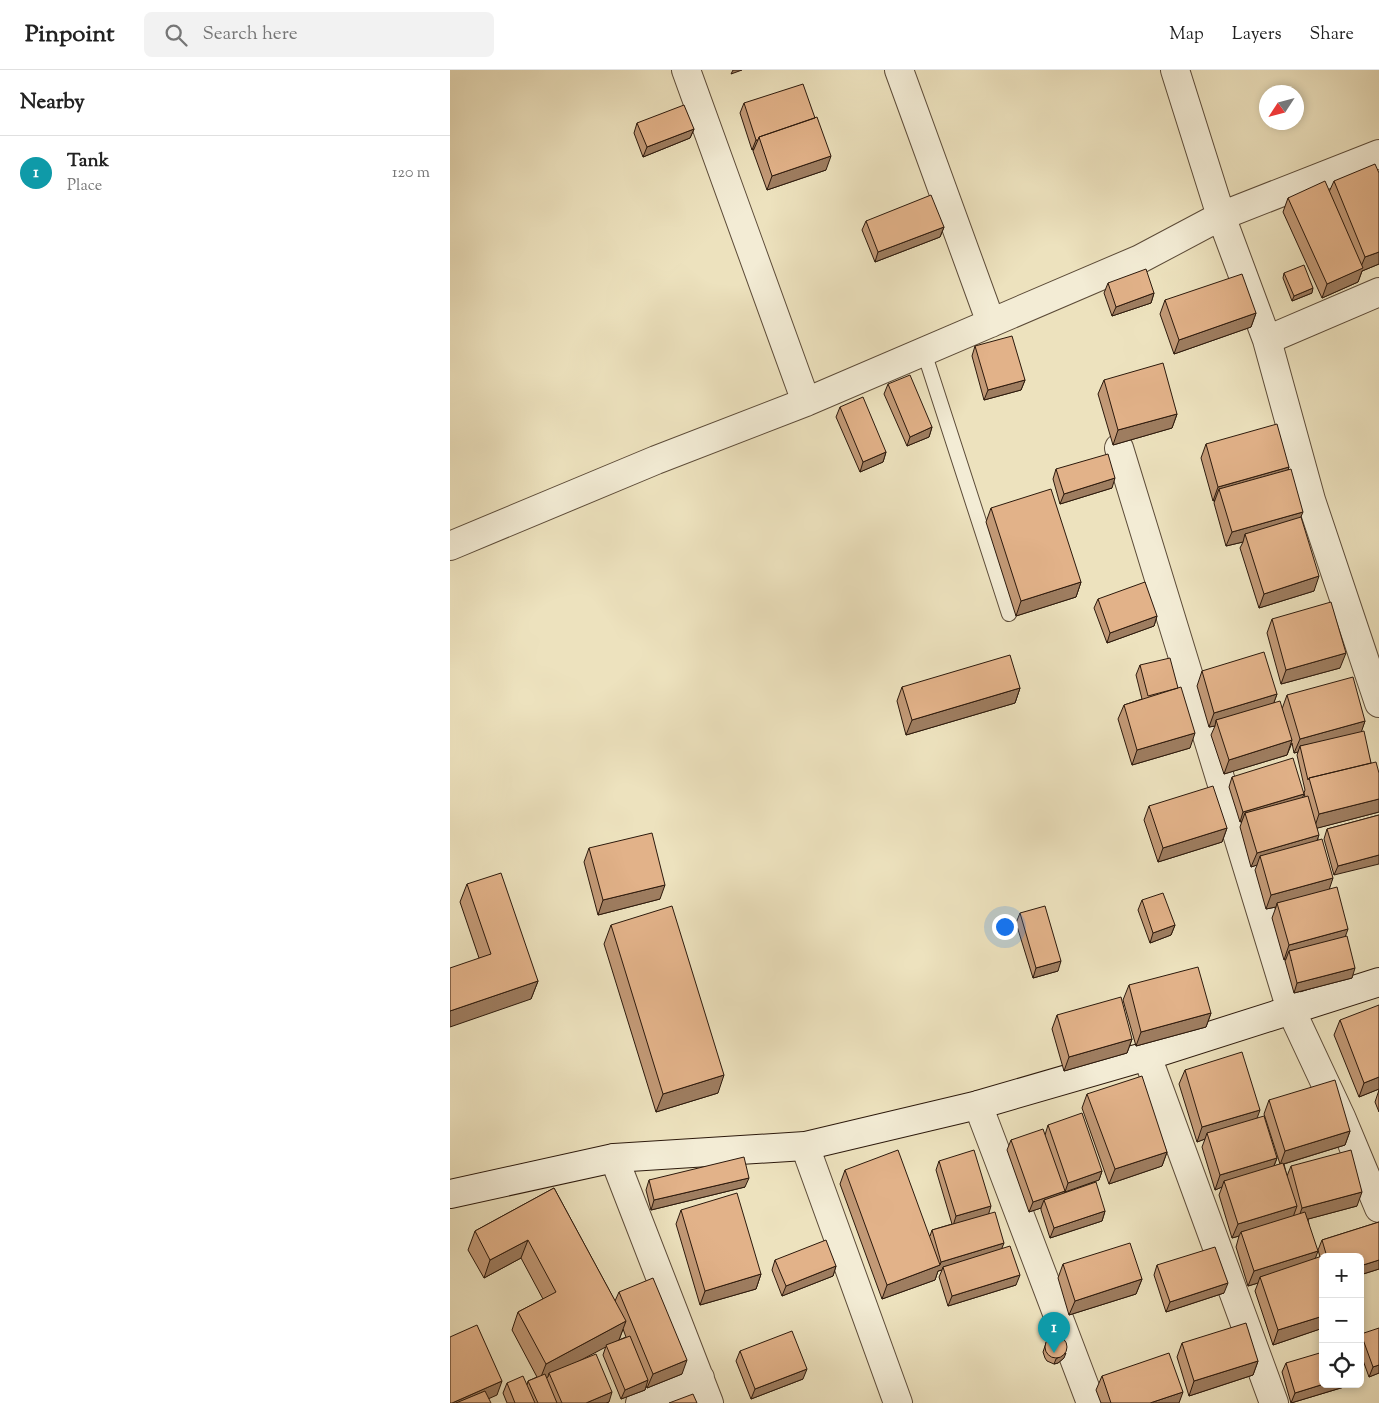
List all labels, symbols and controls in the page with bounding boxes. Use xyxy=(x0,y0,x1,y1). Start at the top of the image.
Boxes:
search box xyxy=(144,12,494,57)
text: Pinpoint xyxy=(25,18,114,52)
icon: search xyxy=(162,21,190,49)
text: Search here xyxy=(202,21,298,48)
text: Map xyxy=(1169,22,1204,48)
text: Layers xyxy=(1232,22,1282,48)
text: Share xyxy=(1310,22,1354,48)
north arrow xyxy=(1259,85,1304,130)
text: Nearby xyxy=(20,88,85,118)
text: Tank xyxy=(67,148,109,175)
text: 1 xyxy=(33,162,39,185)
text: 120 m xyxy=(392,162,430,185)
text: Place xyxy=(67,175,102,198)
your location xyxy=(992,914,1018,940)
map controls xyxy=(1319,1253,1364,1388)
button: + xyxy=(1319,1253,1364,1298)
button: − xyxy=(1319,1298,1364,1343)
pin: 1 xyxy=(1038,1312,1070,1353)
button: locate xyxy=(1319,1343,1364,1388)

